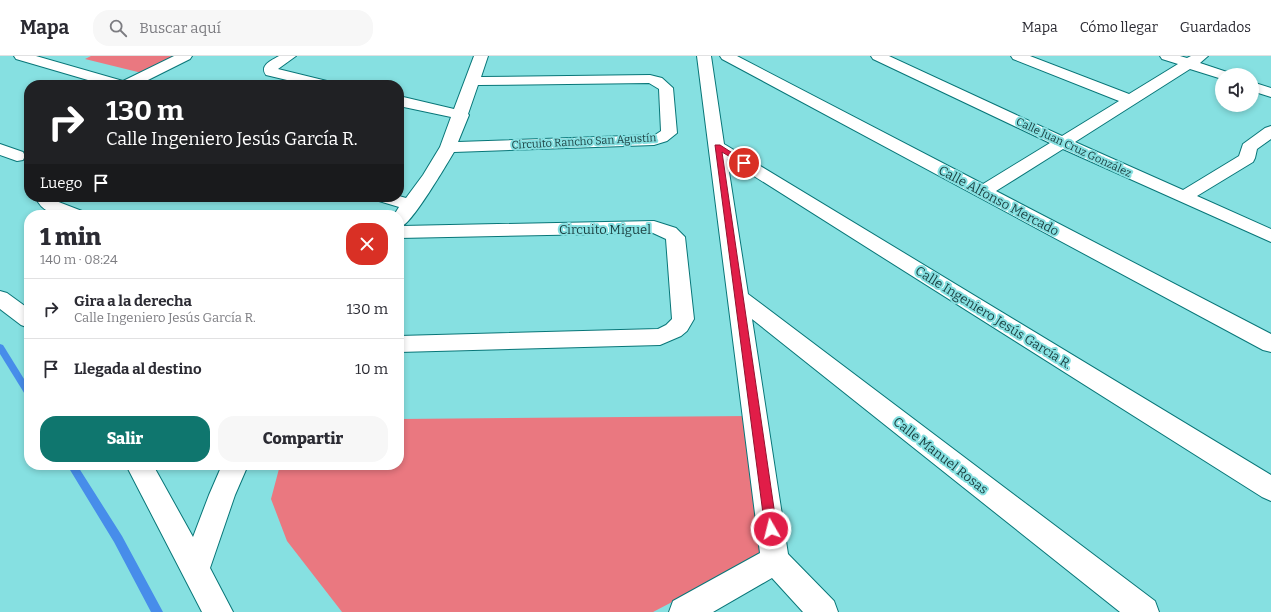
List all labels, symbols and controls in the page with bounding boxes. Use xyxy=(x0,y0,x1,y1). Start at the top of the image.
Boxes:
search box xyxy=(93,10,373,46)
text: Mapa xyxy=(20,16,69,39)
icon: search xyxy=(107,17,129,39)
text: Buscar aquí xyxy=(139,19,221,37)
text: Mapa xyxy=(1022,19,1058,36)
text: Cómo llegar xyxy=(1080,19,1158,36)
text: Guardados xyxy=(1180,19,1251,36)
map controls xyxy=(1215,68,1259,112)
button: sound xyxy=(1215,68,1259,112)
text: 130 m xyxy=(106,94,184,127)
icon: right xyxy=(40,96,92,148)
street label: Calle Juan Cruz González xyxy=(1014,115,1134,180)
text: Calle Ingeniero Jesús García R. xyxy=(106,128,358,150)
street label: Circuito Rancho San Agustín xyxy=(511,131,657,152)
pin xyxy=(727,146,761,180)
icon: arrive xyxy=(733,152,755,174)
street label: Calle Alfonso Mercado xyxy=(936,162,1062,239)
icon: arrive xyxy=(90,172,112,194)
text: Luego xyxy=(40,174,82,192)
street label: Circuito Miguel xyxy=(559,222,651,237)
text: 1 min xyxy=(40,223,101,251)
button: close xyxy=(346,223,388,265)
text: 140 m · 08:24 xyxy=(40,252,118,267)
street label: Calle Ingeniero Jesús García R. xyxy=(913,263,1075,372)
text: Gira a la derecha xyxy=(74,292,192,310)
icon: right xyxy=(40,298,62,320)
text: 130 m xyxy=(346,300,388,318)
text: Calle Ingeniero Jesús García R. xyxy=(74,310,256,325)
icon: arrive xyxy=(40,358,62,380)
text: Llegada al destino xyxy=(74,360,202,378)
text: 10 m xyxy=(355,360,388,378)
street label: Calle Manuel Rosas xyxy=(890,414,991,497)
button: Salir xyxy=(40,416,210,462)
button: Compartir xyxy=(218,416,388,462)
position arrow xyxy=(750,508,792,550)

